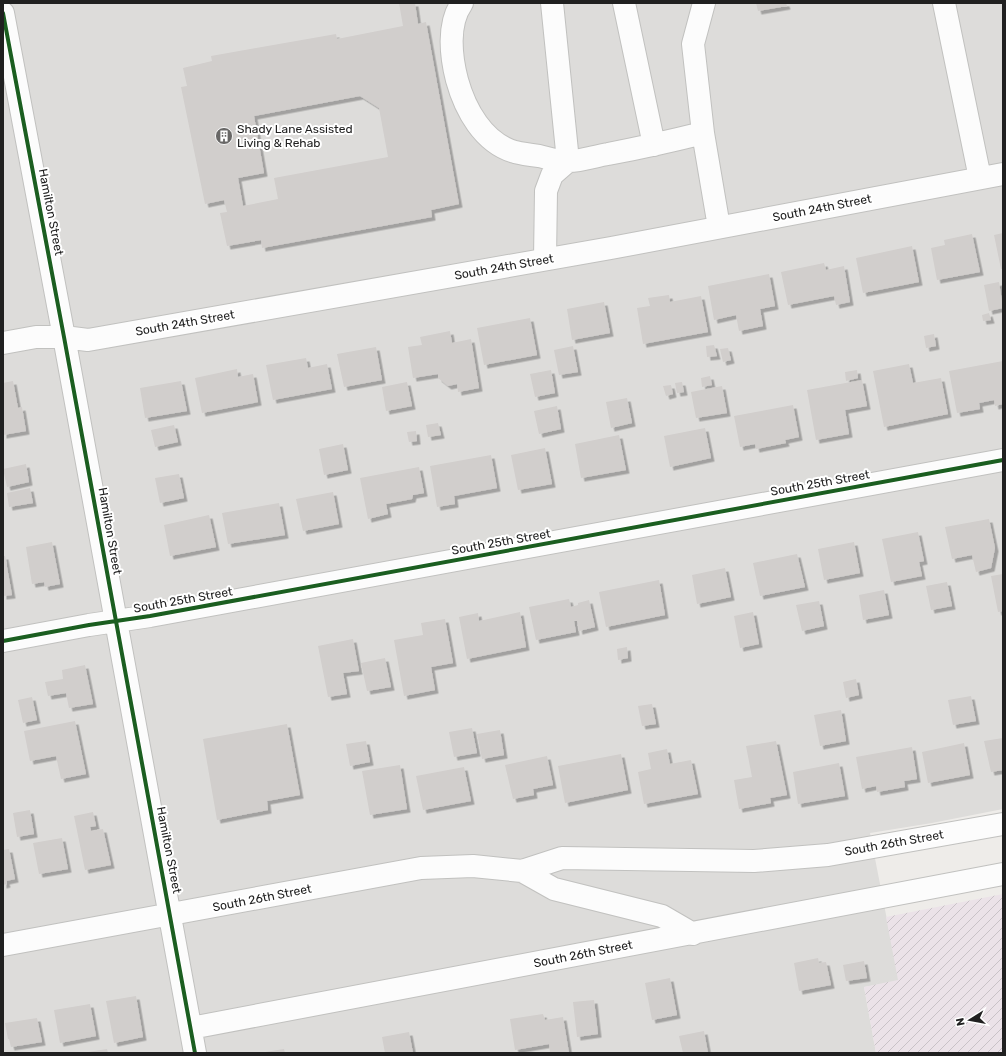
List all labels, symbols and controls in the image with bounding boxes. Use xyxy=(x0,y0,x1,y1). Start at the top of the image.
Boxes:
place label: Shady Lane Assisted Living & Rehab xyxy=(237,122,353,150)
building icon: Shady Lane Assisted Living & Rehab xyxy=(214,126,234,146)
street label: Hamilton Street xyxy=(36,167,66,257)
street label: South 24th Street xyxy=(771,191,873,224)
street label: South 24th Street xyxy=(453,251,555,283)
street label: South 24th Street xyxy=(134,307,236,339)
street label: South 25th Street xyxy=(769,467,871,499)
street label: Hamilton Street xyxy=(95,486,125,576)
street label: South 25th Street xyxy=(450,526,552,558)
street label: South 25th Street xyxy=(132,584,234,616)
street label: Hamilton Street xyxy=(154,805,184,895)
street label: South 26th Street xyxy=(843,827,945,859)
street label: South 26th Street xyxy=(211,881,313,914)
street label: South 26th Street xyxy=(532,937,634,970)
north arrow xyxy=(950,1000,990,1040)
text: N xyxy=(954,1017,968,1027)

